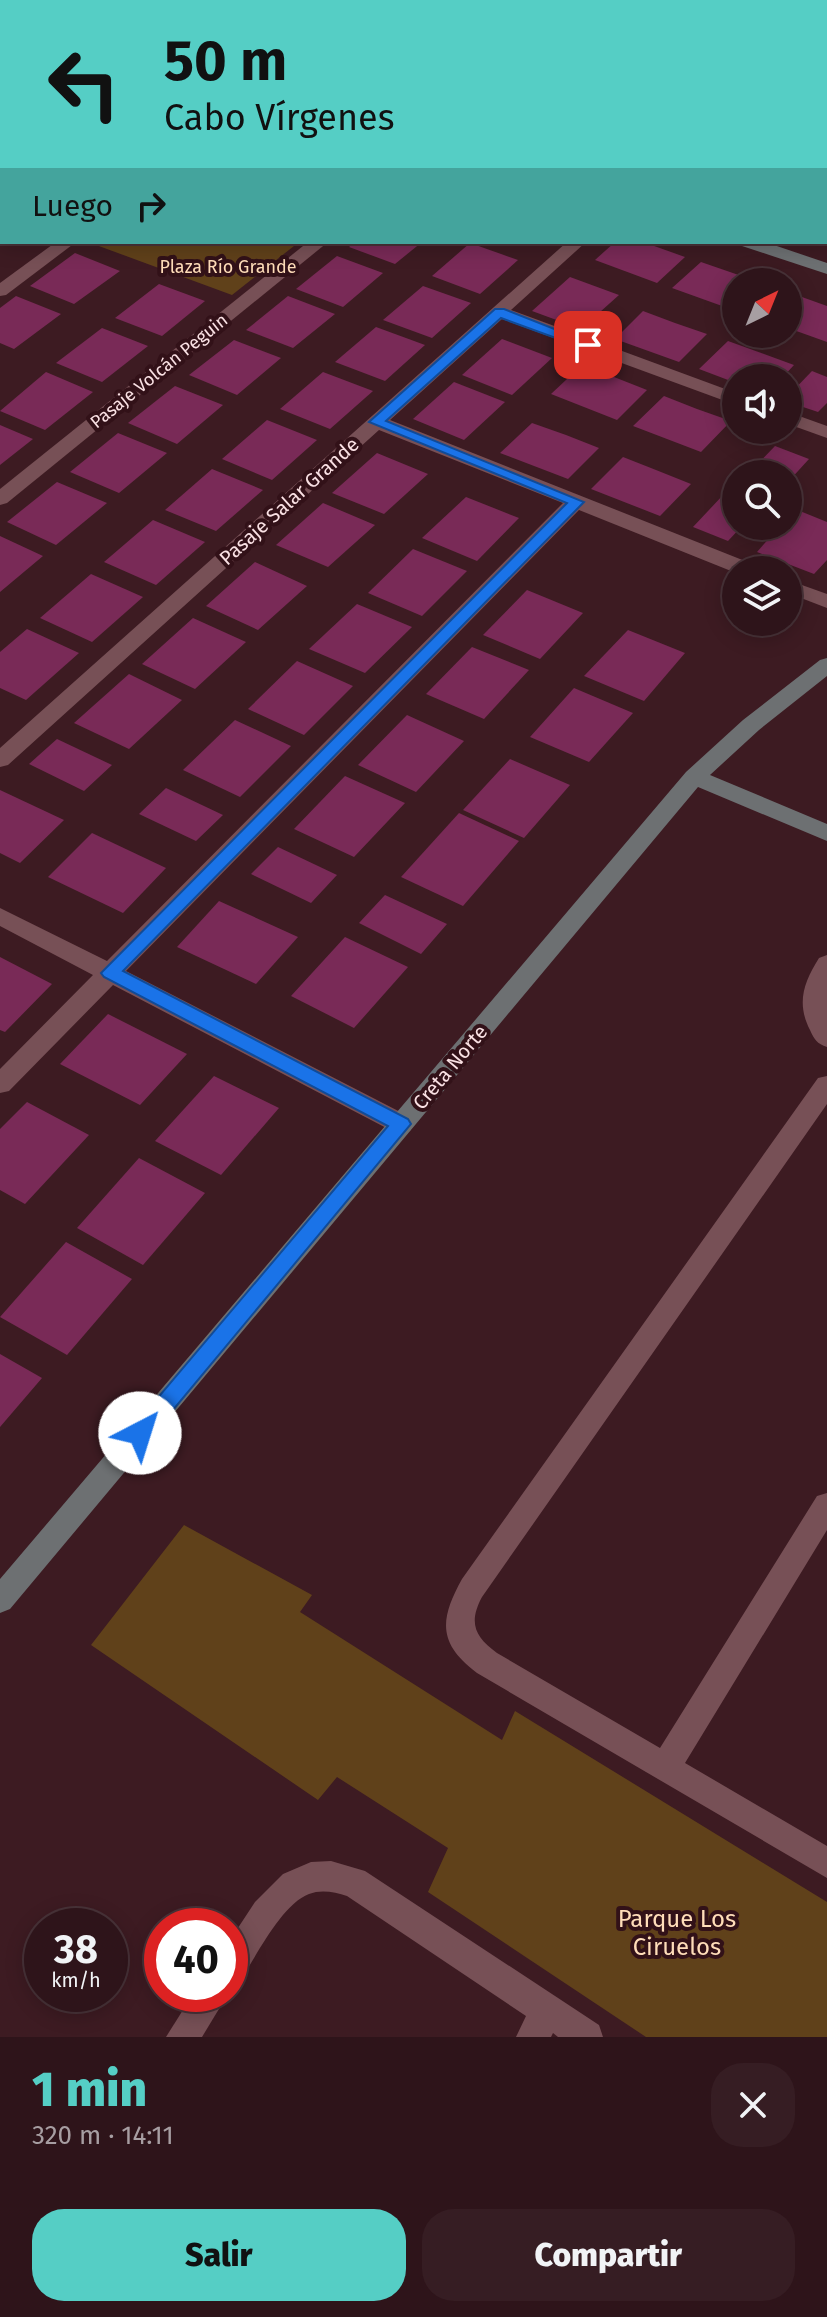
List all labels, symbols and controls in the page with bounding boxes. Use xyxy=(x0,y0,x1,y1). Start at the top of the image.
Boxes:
text: 50 m xyxy=(164,28,287,95)
icon: left xyxy=(32,32,136,136)
text: Cabo Vírgenes xyxy=(164,96,395,140)
icon: right xyxy=(129,184,173,228)
text: Luego xyxy=(32,188,113,224)
park label: Plaza Río Grande xyxy=(159,256,297,278)
north arrow xyxy=(722,268,802,348)
map controls xyxy=(722,268,802,636)
street label: Pasaje Volcán Peguin xyxy=(86,309,232,433)
pin xyxy=(554,311,622,379)
icon: arrive xyxy=(566,323,610,367)
button: sound xyxy=(722,364,802,444)
street label: Pasaje Salar Grande xyxy=(214,432,364,570)
button: search xyxy=(722,460,802,540)
button: layers xyxy=(722,556,802,636)
street label: Creta Norte xyxy=(408,1020,492,1114)
position arrow xyxy=(98,1391,182,1475)
park label: Parque Los Ciruelos xyxy=(618,1905,736,1961)
speed limit sign: 40 xyxy=(144,1908,248,2012)
text: 38 xyxy=(54,1926,98,1974)
text: km/h xyxy=(51,1968,101,1992)
text: 1 min xyxy=(32,2061,147,2119)
button: close xyxy=(711,2063,795,2147)
text: 320 m · 14:11 xyxy=(32,2120,174,2151)
button: Salir xyxy=(32,2209,406,2301)
button: Compartir xyxy=(422,2209,795,2301)

